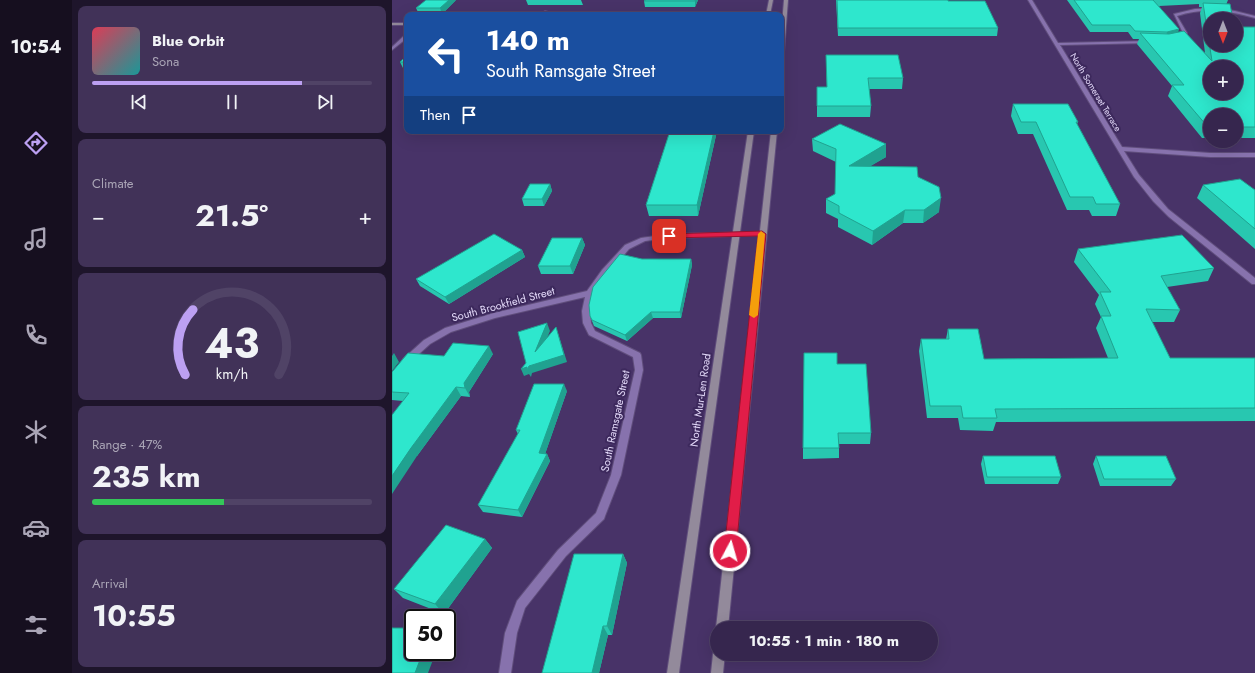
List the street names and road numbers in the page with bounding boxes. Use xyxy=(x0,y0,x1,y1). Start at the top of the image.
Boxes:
street label: North Somerset Terrace xyxy=(1067,50,1125,134)
street label: South Brookfield Street xyxy=(450,282,557,325)
street label: North Mur-Len Road xyxy=(686,352,714,448)
street label: South Ramsgate Street xyxy=(596,368,634,473)

